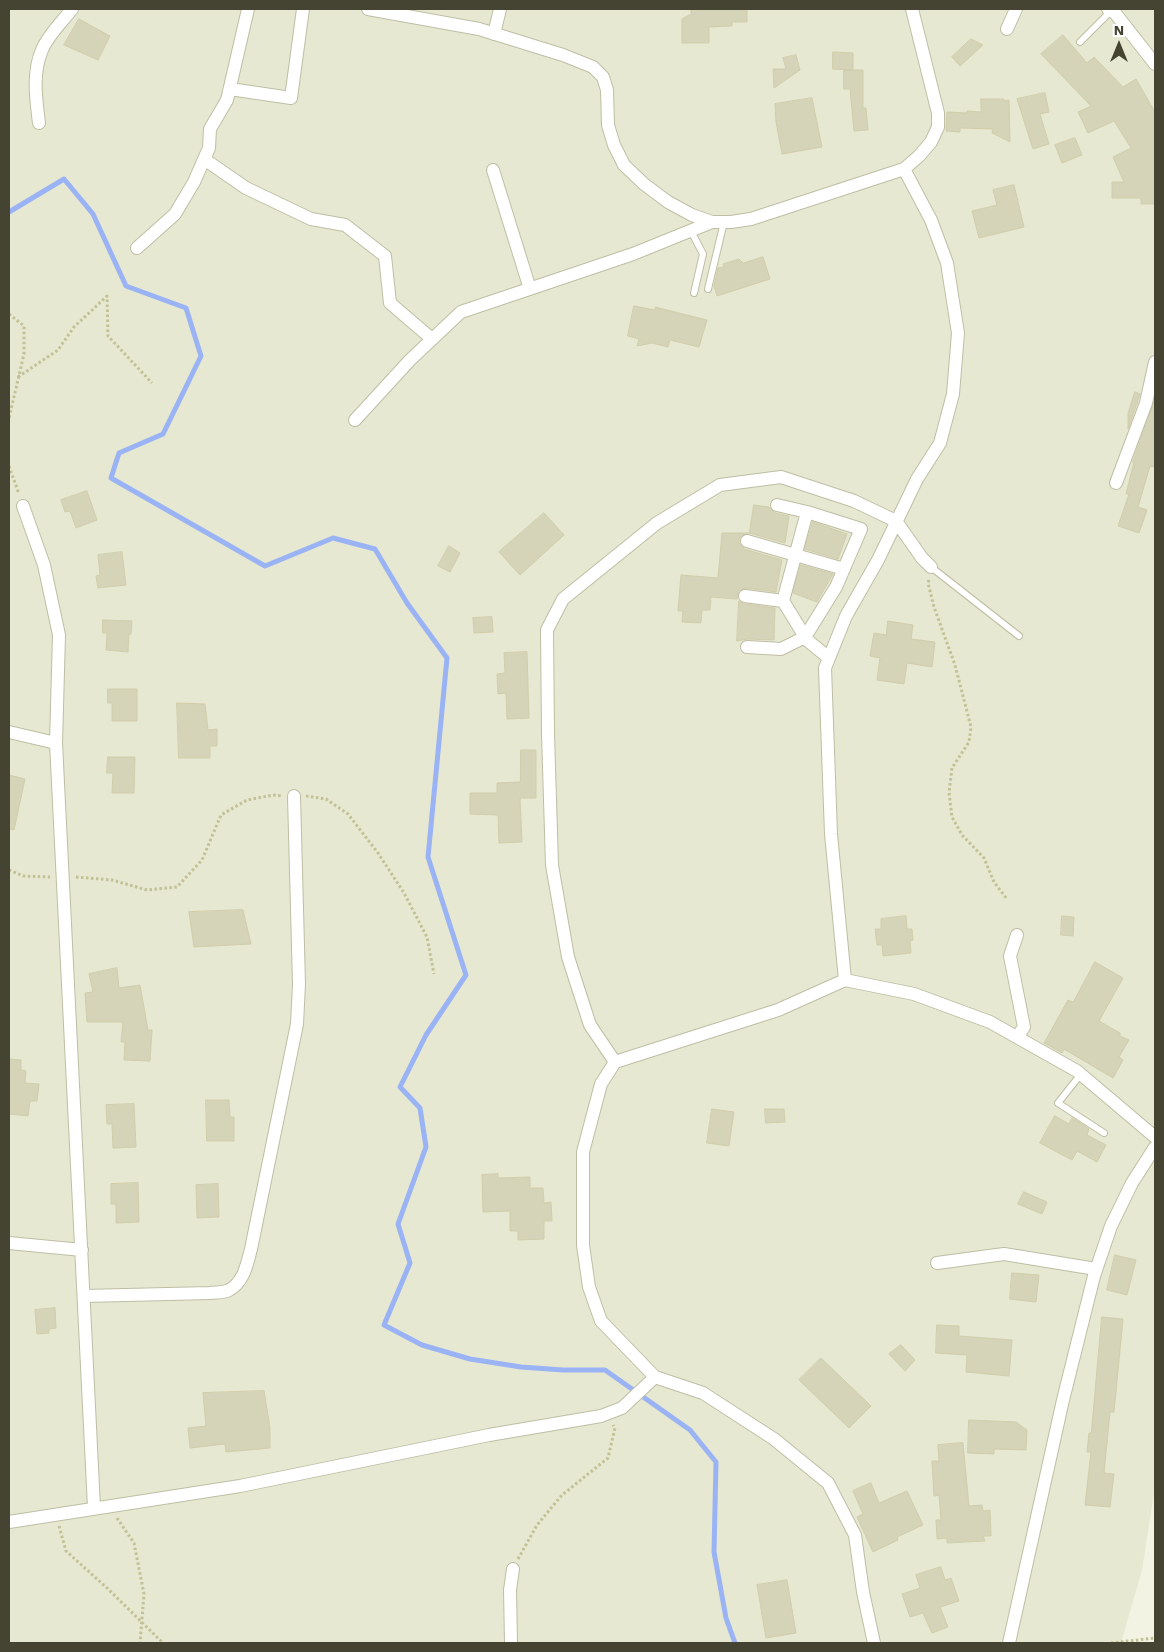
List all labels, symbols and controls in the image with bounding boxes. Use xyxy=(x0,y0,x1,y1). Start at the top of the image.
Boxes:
north arrow xyxy=(1094,20,1144,70)
text: N xyxy=(1114,22,1124,38)

